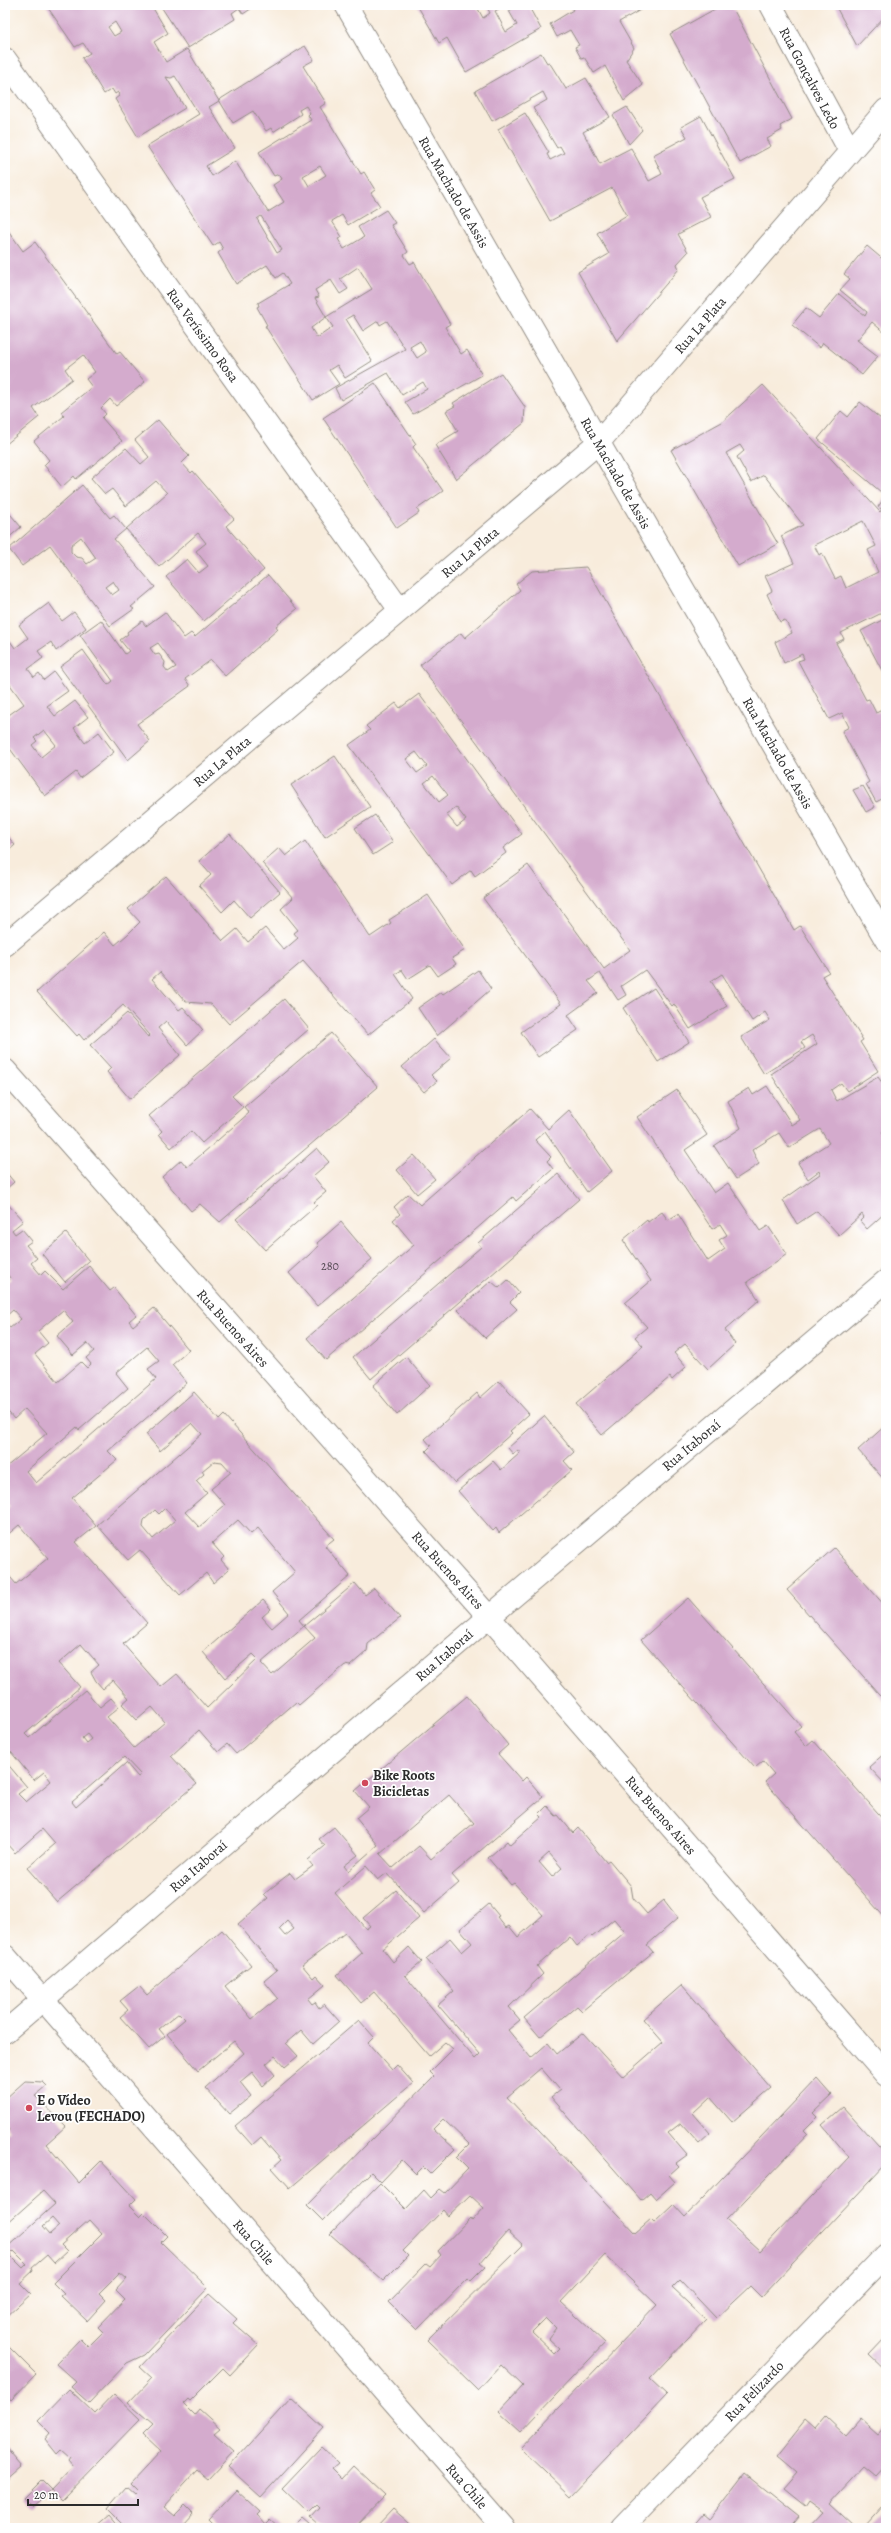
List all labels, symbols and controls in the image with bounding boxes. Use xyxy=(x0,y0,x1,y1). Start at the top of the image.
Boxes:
street label: Rua Gonçalves Ledo xyxy=(775,24,844,133)
street label: Rua Machado de Assis xyxy=(414,133,493,252)
street label: Rua Veríssimo Rosa xyxy=(162,284,243,387)
street label: Rua La Plata xyxy=(670,292,731,358)
street label: Rua Machado de Assis xyxy=(576,414,655,533)
street label: Rua La Plata xyxy=(437,522,504,582)
street label: Rua Machado de Assis xyxy=(738,694,817,813)
street label: Rua La Plata xyxy=(189,731,256,791)
house number: 280 xyxy=(321,1258,339,1274)
street label: Rua Buenos Aires xyxy=(192,1285,273,1372)
street label: Rua Itaboraí xyxy=(658,1415,725,1475)
street label: Rua Buenos Aires xyxy=(407,1527,488,1614)
street label: Rua Itaboraí xyxy=(411,1625,477,1686)
place label: Bike Roots Bicicletas xyxy=(373,1766,435,1801)
street label: Rua Buenos Aires xyxy=(621,1772,700,1859)
marker: Bike Roots Bicicletas xyxy=(360,1778,370,1788)
street label: Rua Itaboraí xyxy=(165,1836,231,1897)
place label: E o Vídeo Levou (FECHADO) xyxy=(37,2091,145,2126)
marker: E o Vídeo Levou (FECHADO) xyxy=(24,2103,34,2113)
street label: Rua Chile xyxy=(228,2215,279,2269)
street label: Rua Felizardo xyxy=(720,2357,788,2426)
street label: Rua Chile xyxy=(441,2459,492,2513)
scale bar xyxy=(28,2481,138,2507)
text: 20 m xyxy=(34,2487,58,2503)

